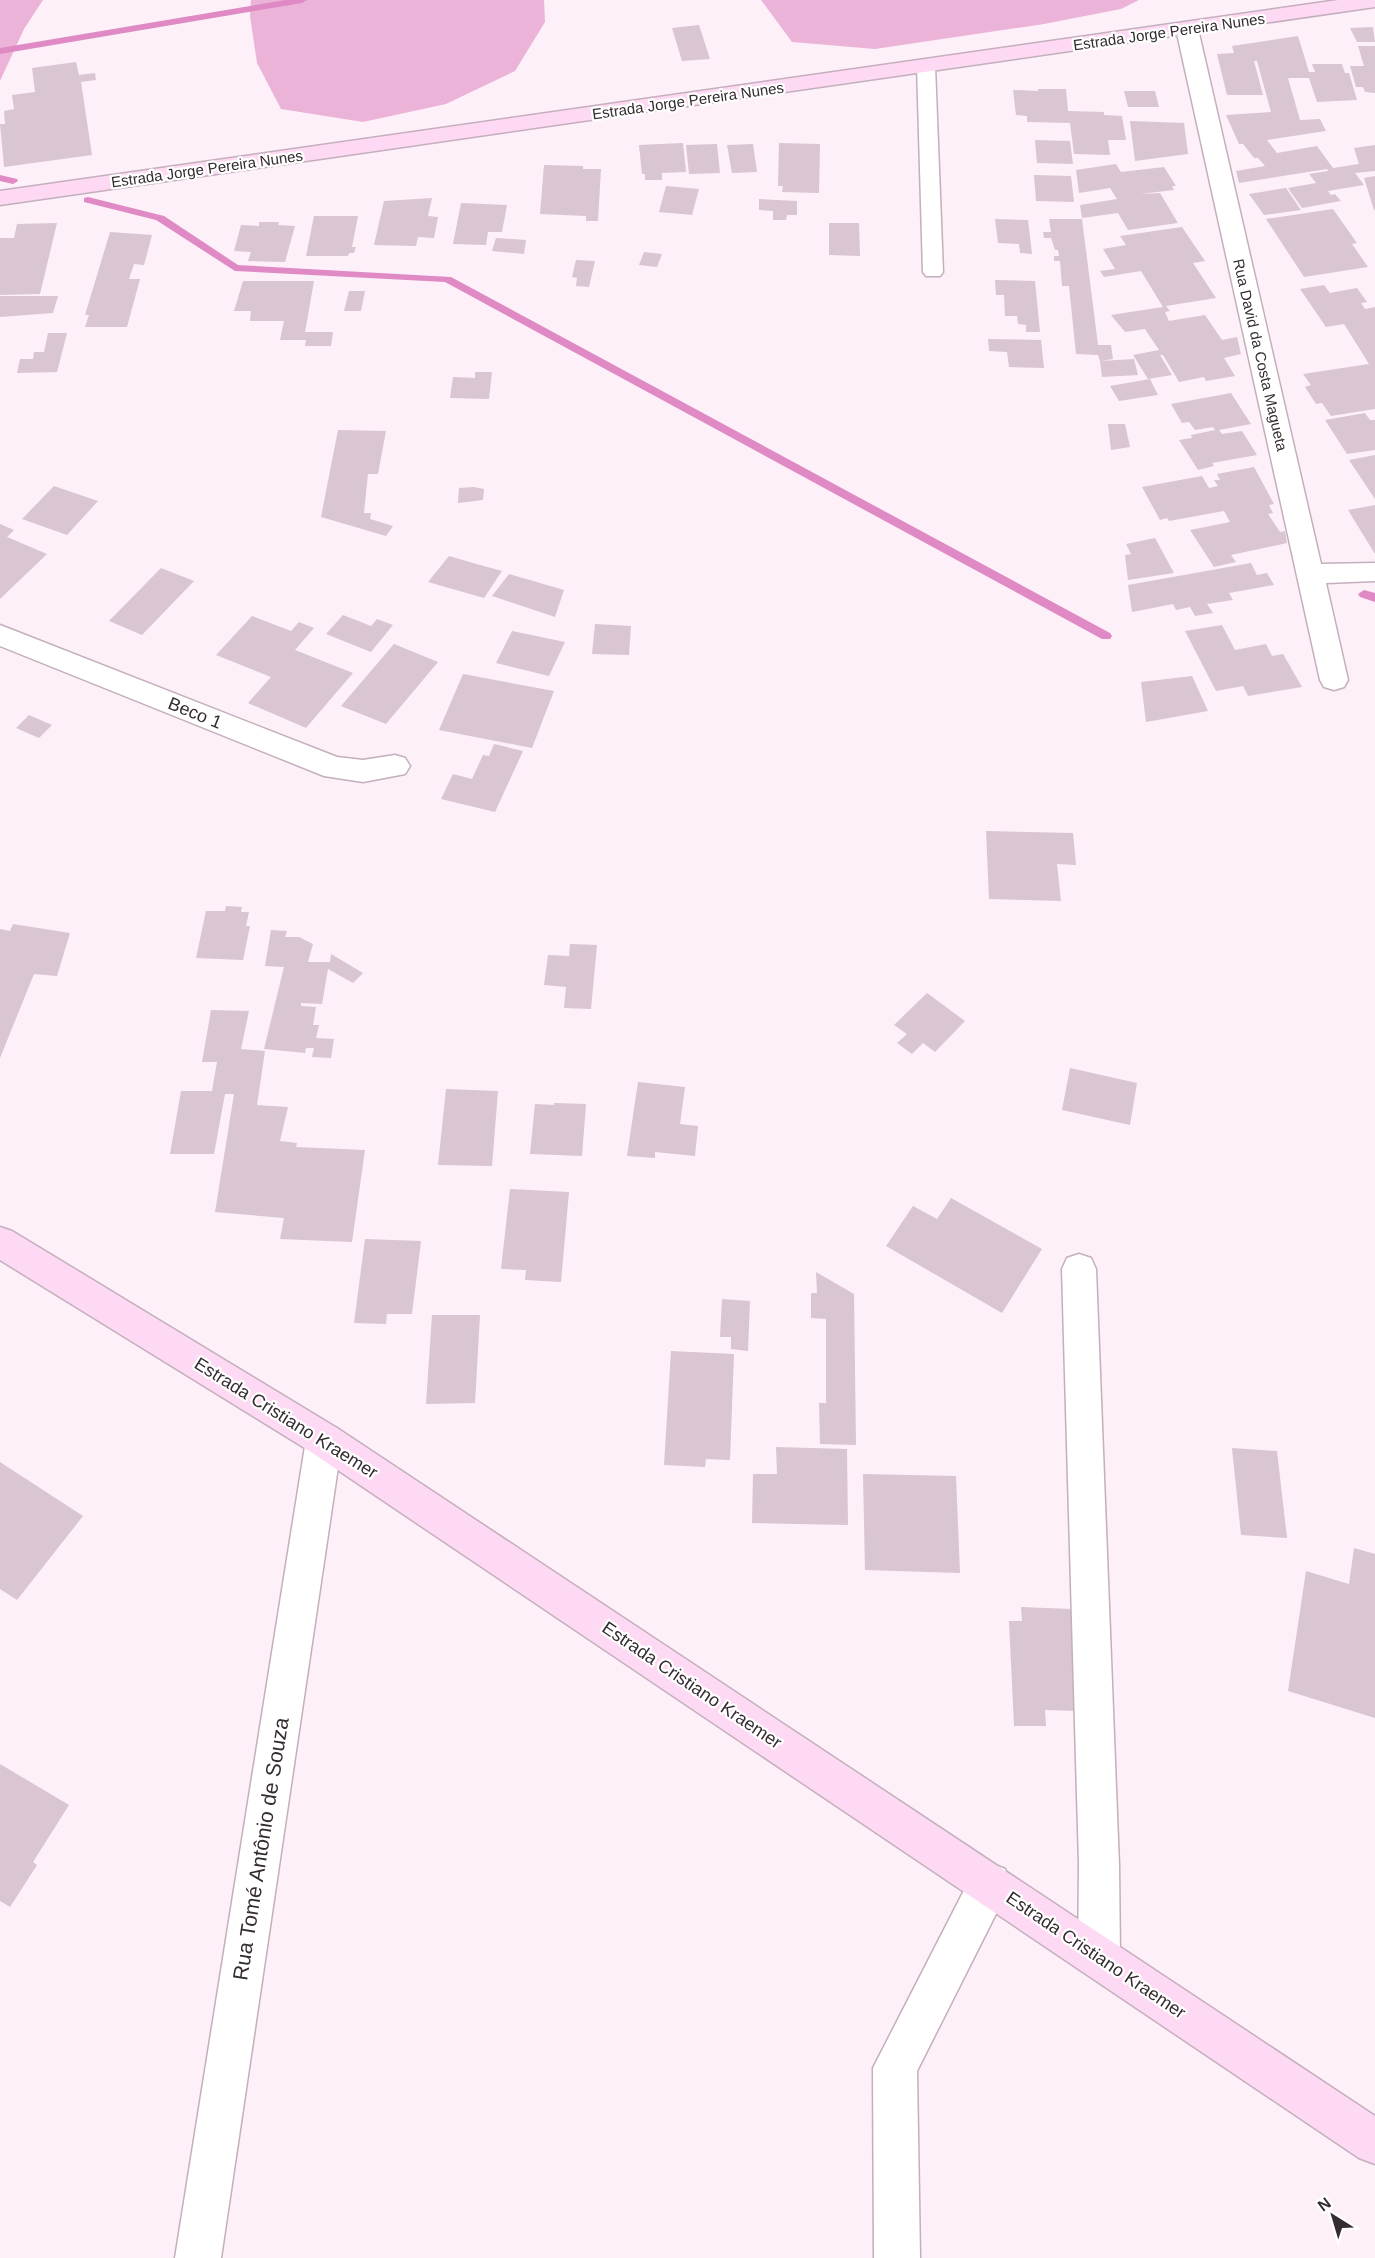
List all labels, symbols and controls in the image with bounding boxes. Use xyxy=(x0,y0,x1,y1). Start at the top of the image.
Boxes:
street label: Estrada Jorge Pereira Nunes xyxy=(1072,10,1266,53)
street label: Estrada Jorge Pereira Nunes xyxy=(591,79,785,122)
street label: Estrada Jorge Pereira Nunes xyxy=(110,147,304,190)
street label: Rua David da Costa Magueta xyxy=(1230,257,1291,453)
street label: Beco 1 xyxy=(165,693,225,733)
street label: Estrada Cristiano Kraemer xyxy=(191,1353,381,1483)
street label: Estrada Cristiano Kraemer xyxy=(598,1617,786,1753)
street label: Rua Tomé Antônio de Souza xyxy=(228,1716,293,1982)
street label: Estrada Cristiano Kraemer xyxy=(1002,1887,1190,2023)
north arrow xyxy=(1303,2186,1363,2246)
text: N xyxy=(1315,2194,1334,2215)

